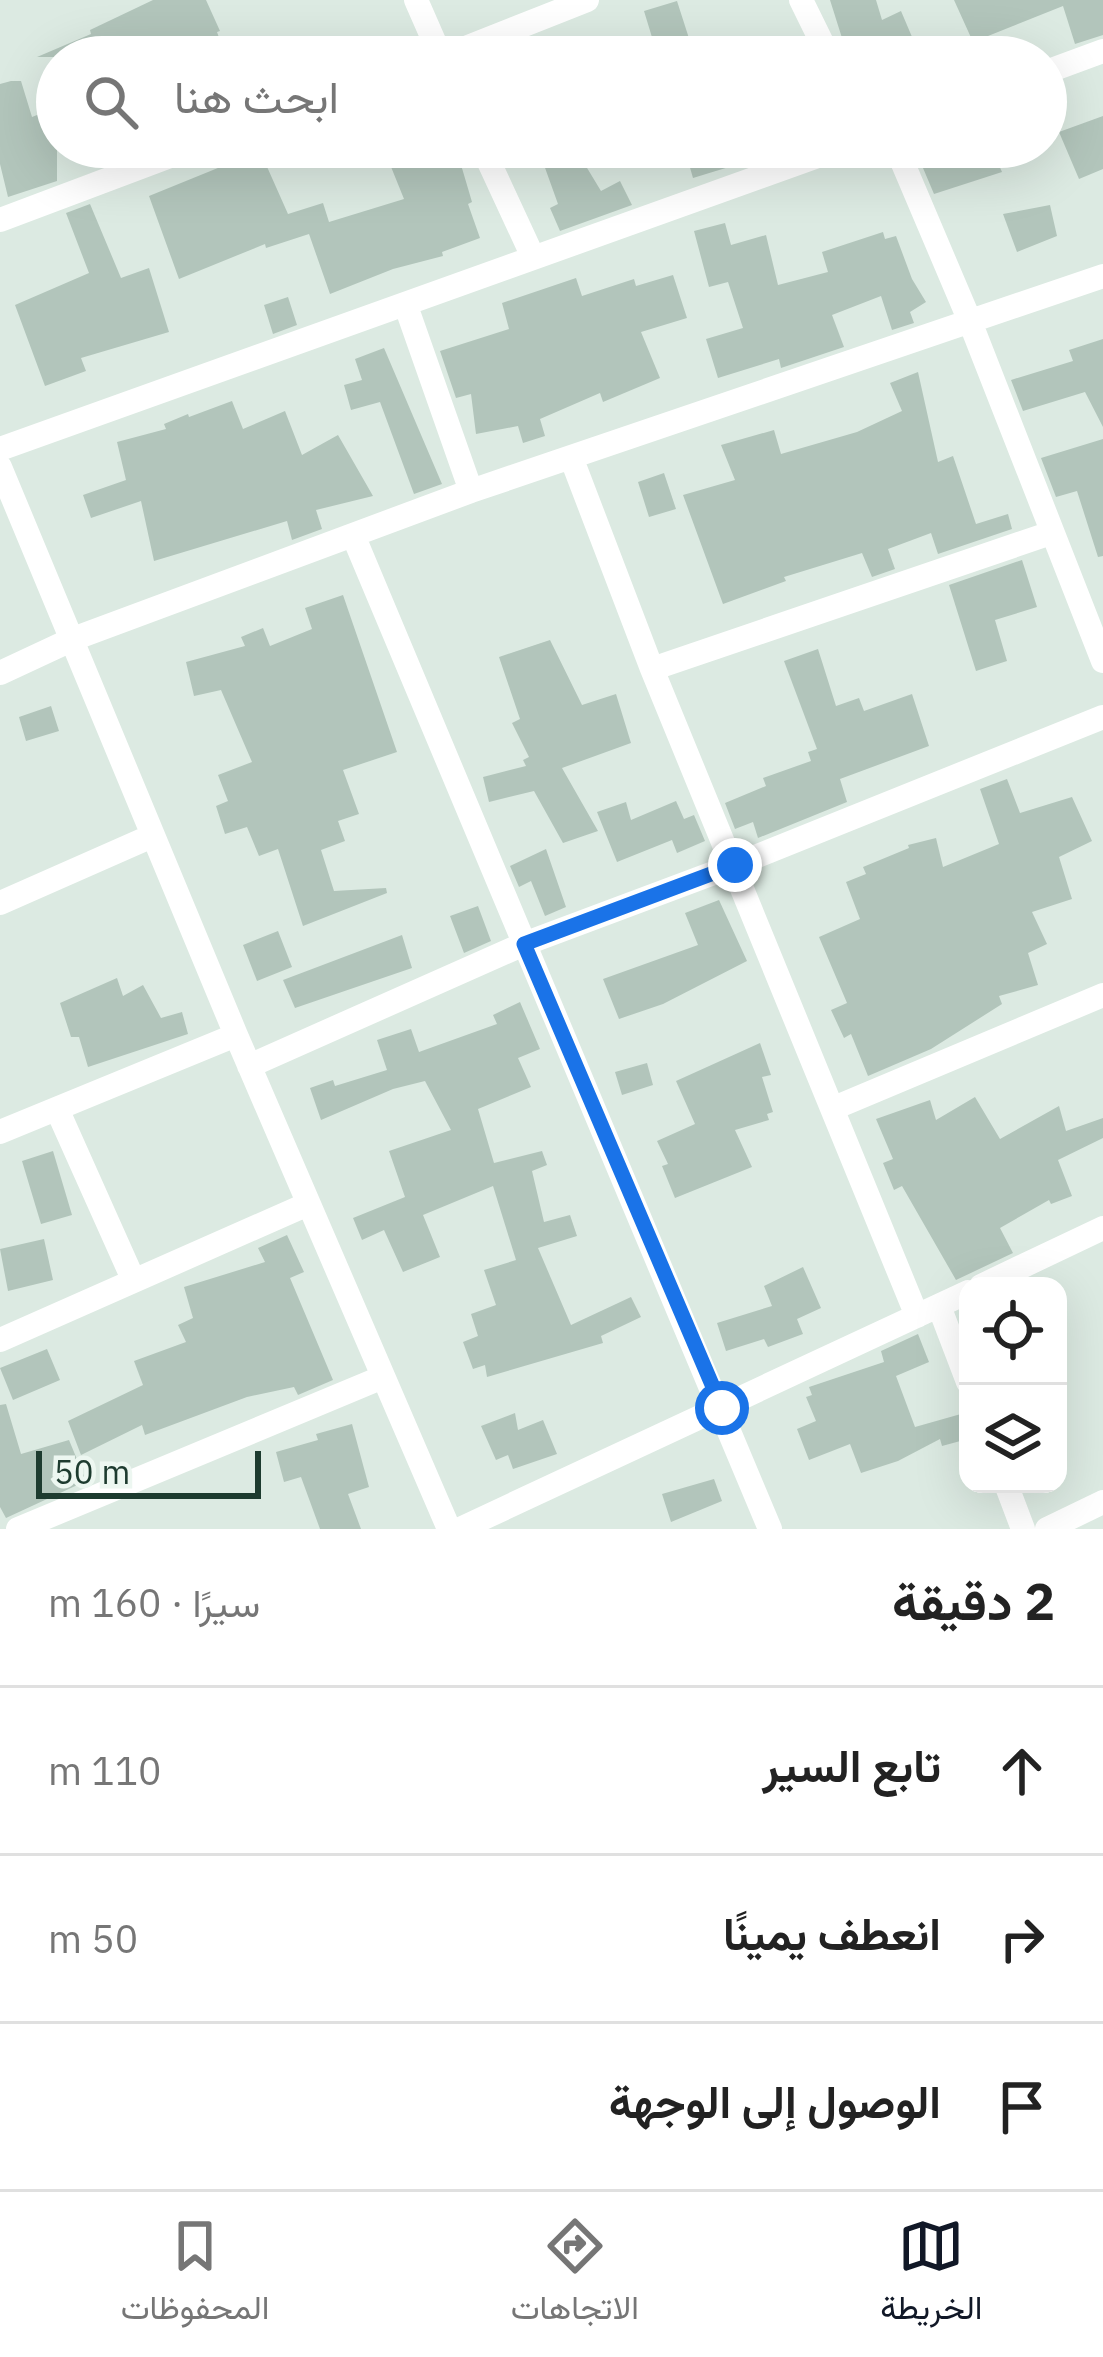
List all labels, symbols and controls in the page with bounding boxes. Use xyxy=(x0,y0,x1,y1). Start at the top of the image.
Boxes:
search box xyxy=(36,36,1067,168)
text: ابحث هنا xyxy=(174,67,339,125)
icon: search xyxy=(78,69,144,135)
route end xyxy=(708,838,762,892)
map controls xyxy=(959,1277,1067,1493)
button: locate xyxy=(959,1277,1067,1385)
route start xyxy=(695,1381,749,1435)
button: layers xyxy=(959,1385,1067,1493)
scale bar xyxy=(36,1445,261,1498)
text: 50 m xyxy=(54,1450,130,1493)
text: 2 دقيقة xyxy=(892,1568,1055,1634)
text: سيرًا · 160 m xyxy=(48,1577,260,1628)
text: تابع السير xyxy=(763,1736,941,1794)
icon: ahead xyxy=(989,1738,1055,1804)
text: 110 m xyxy=(48,1745,161,1796)
text: انعطف يمينًا xyxy=(723,1904,941,1962)
icon: right xyxy=(989,1906,1055,1972)
text: 50 m xyxy=(48,1913,138,1964)
text: الوصول إلى الوجهة xyxy=(609,2072,941,2130)
icon: arrive xyxy=(989,2074,1055,2140)
tab: المحفوظات xyxy=(121,2213,269,2337)
tab: الاتجاهات xyxy=(511,2213,639,2337)
tab: الخريطة xyxy=(880,2213,982,2337)

